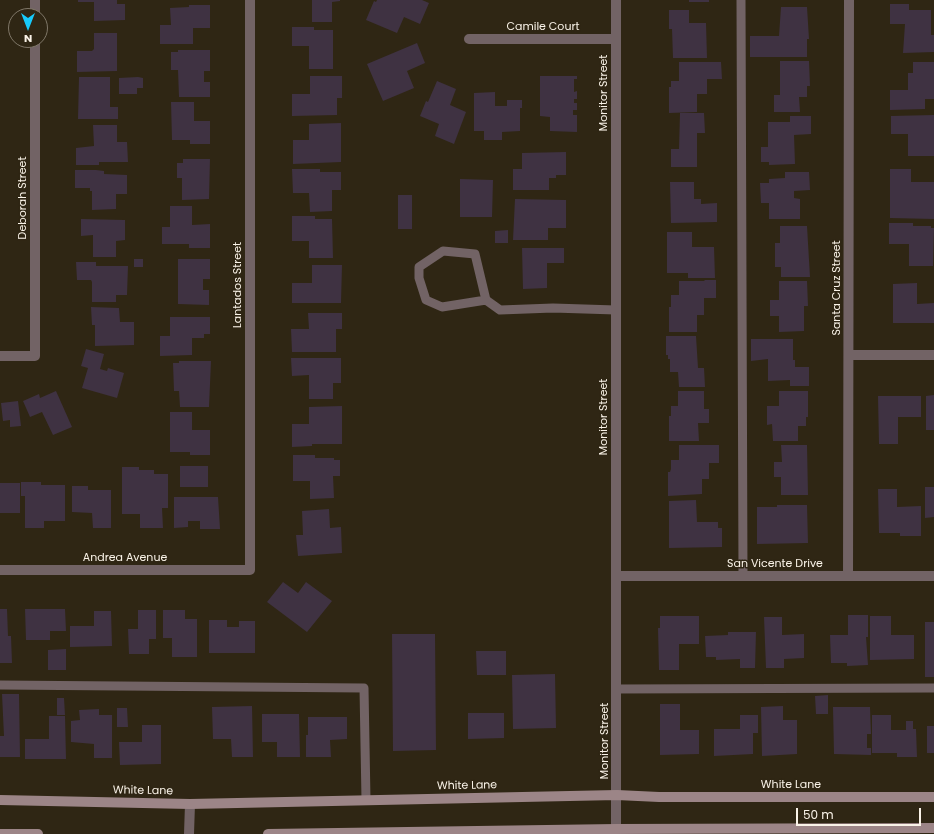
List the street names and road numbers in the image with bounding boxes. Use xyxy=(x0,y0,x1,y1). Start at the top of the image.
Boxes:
street label: Camile Court xyxy=(506,20,580,34)
street label: Monitor Street xyxy=(597,55,611,131)
street label: Deborah Street xyxy=(16,157,30,239)
street label: Santa Cruz Street xyxy=(830,240,844,336)
street label: Lantados Street xyxy=(231,242,245,328)
street label: Monitor Street xyxy=(597,379,611,455)
street label: Andrea Avenue xyxy=(83,551,167,565)
street label: San Vicente Drive xyxy=(727,557,823,571)
street label: Monitor Street xyxy=(598,703,612,779)
street label: White Lane xyxy=(761,778,821,792)
street label: White Lane xyxy=(437,779,497,793)
street label: White Lane xyxy=(113,784,173,798)

